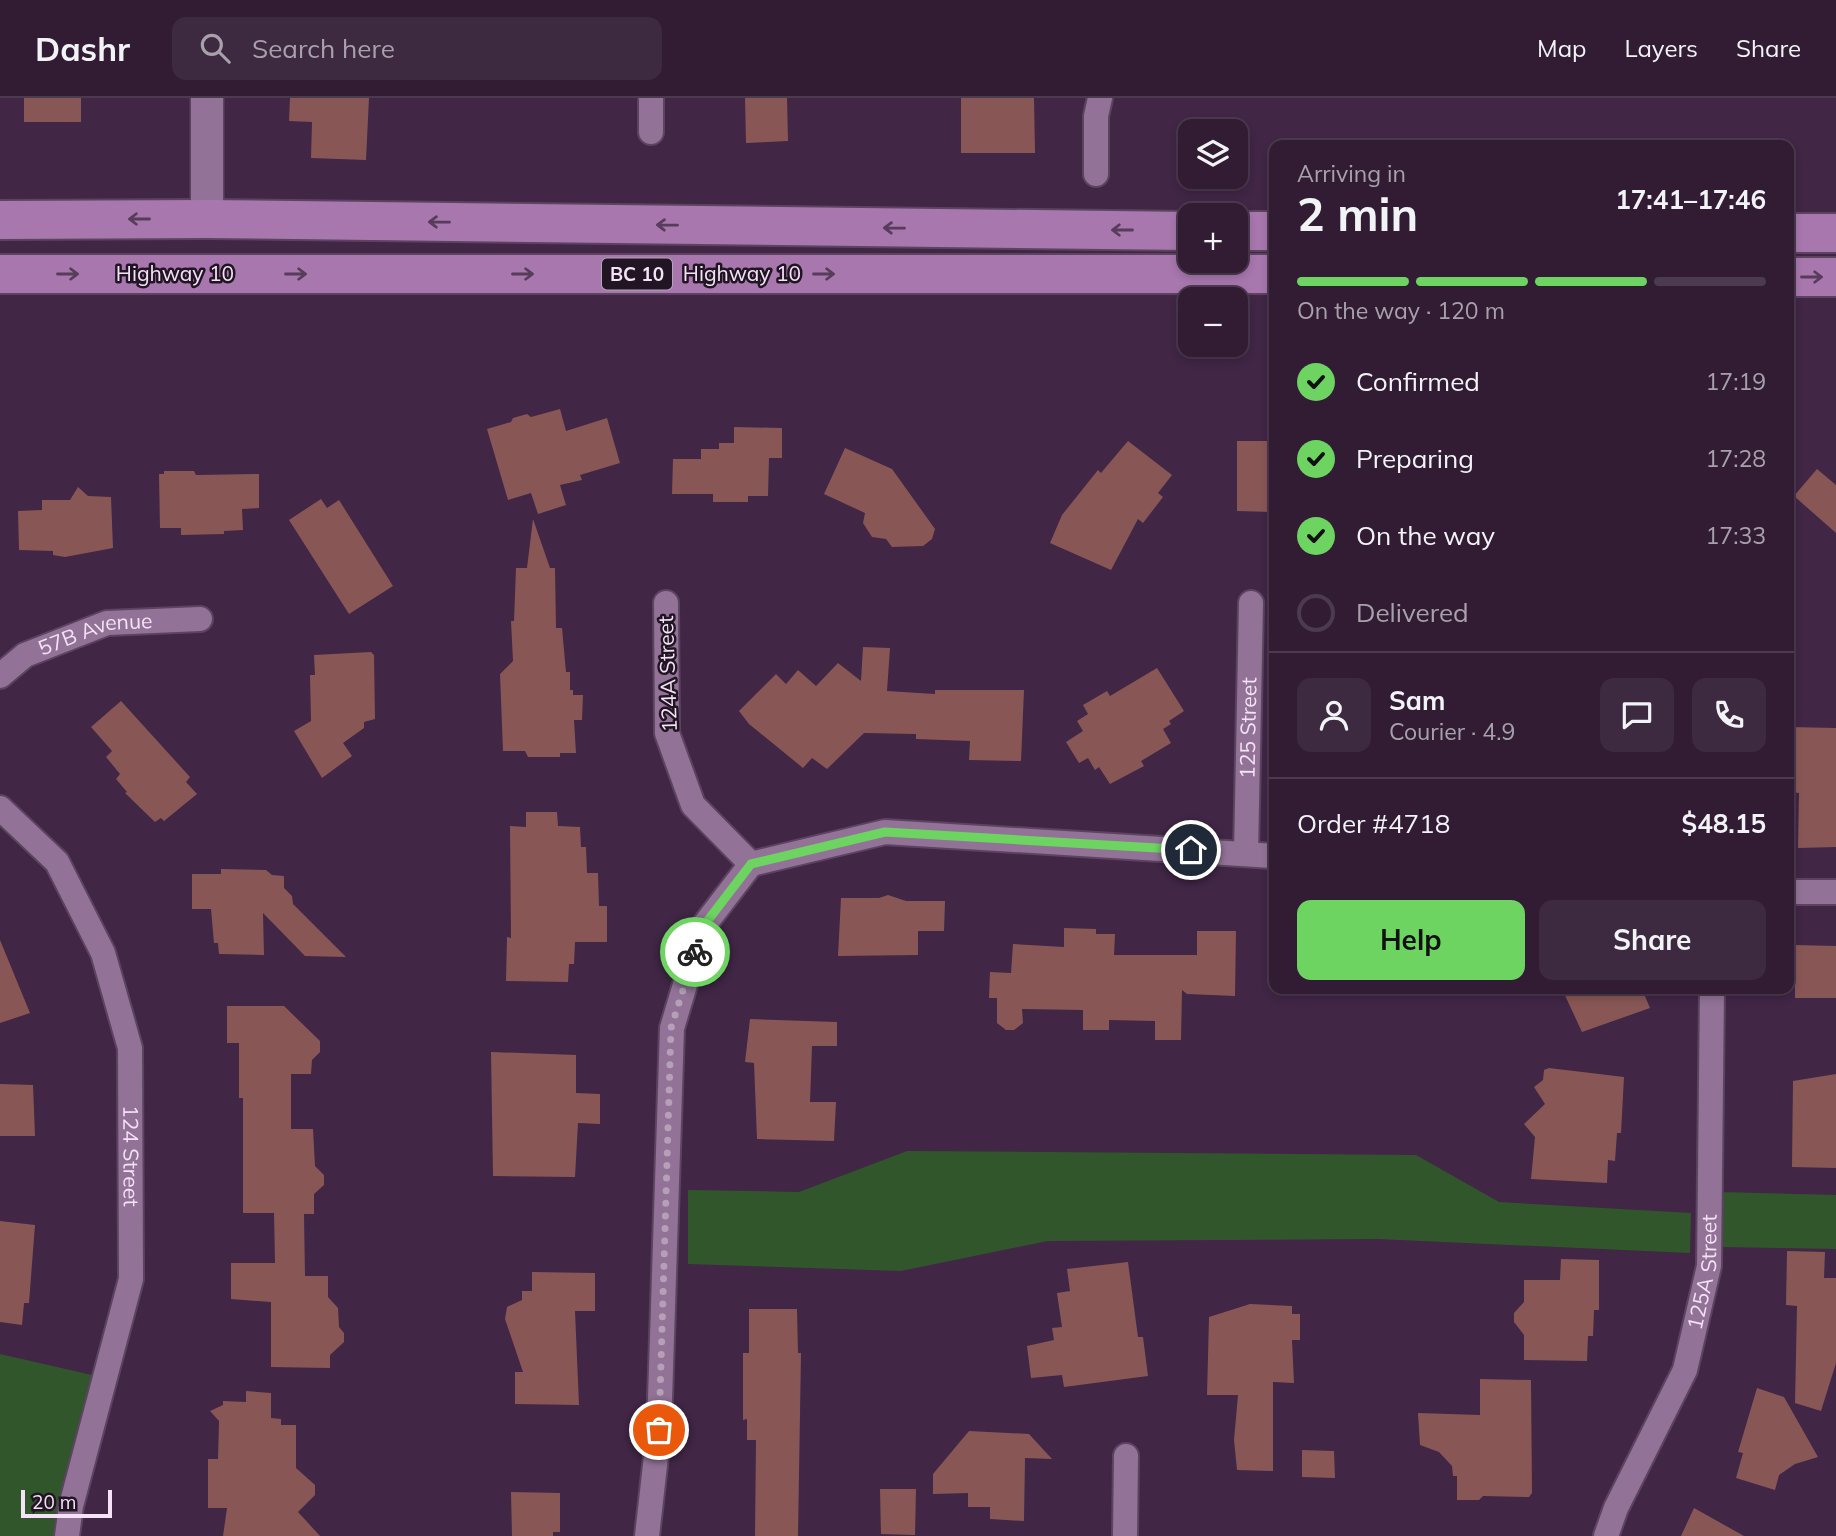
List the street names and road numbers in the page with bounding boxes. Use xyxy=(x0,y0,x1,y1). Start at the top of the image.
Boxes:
road number: BC 10 xyxy=(602,258,672,290)
street label: Highway 10 xyxy=(116,260,234,286)
street label: Highway 10 xyxy=(683,260,801,286)
street label: 57B Avenue xyxy=(34,607,153,661)
street label: 124A Street xyxy=(652,615,682,733)
street label: 125 Street xyxy=(1234,677,1262,779)
street label: 124 Street xyxy=(118,1105,145,1207)
street label: 125A Street xyxy=(1681,1214,1722,1332)

